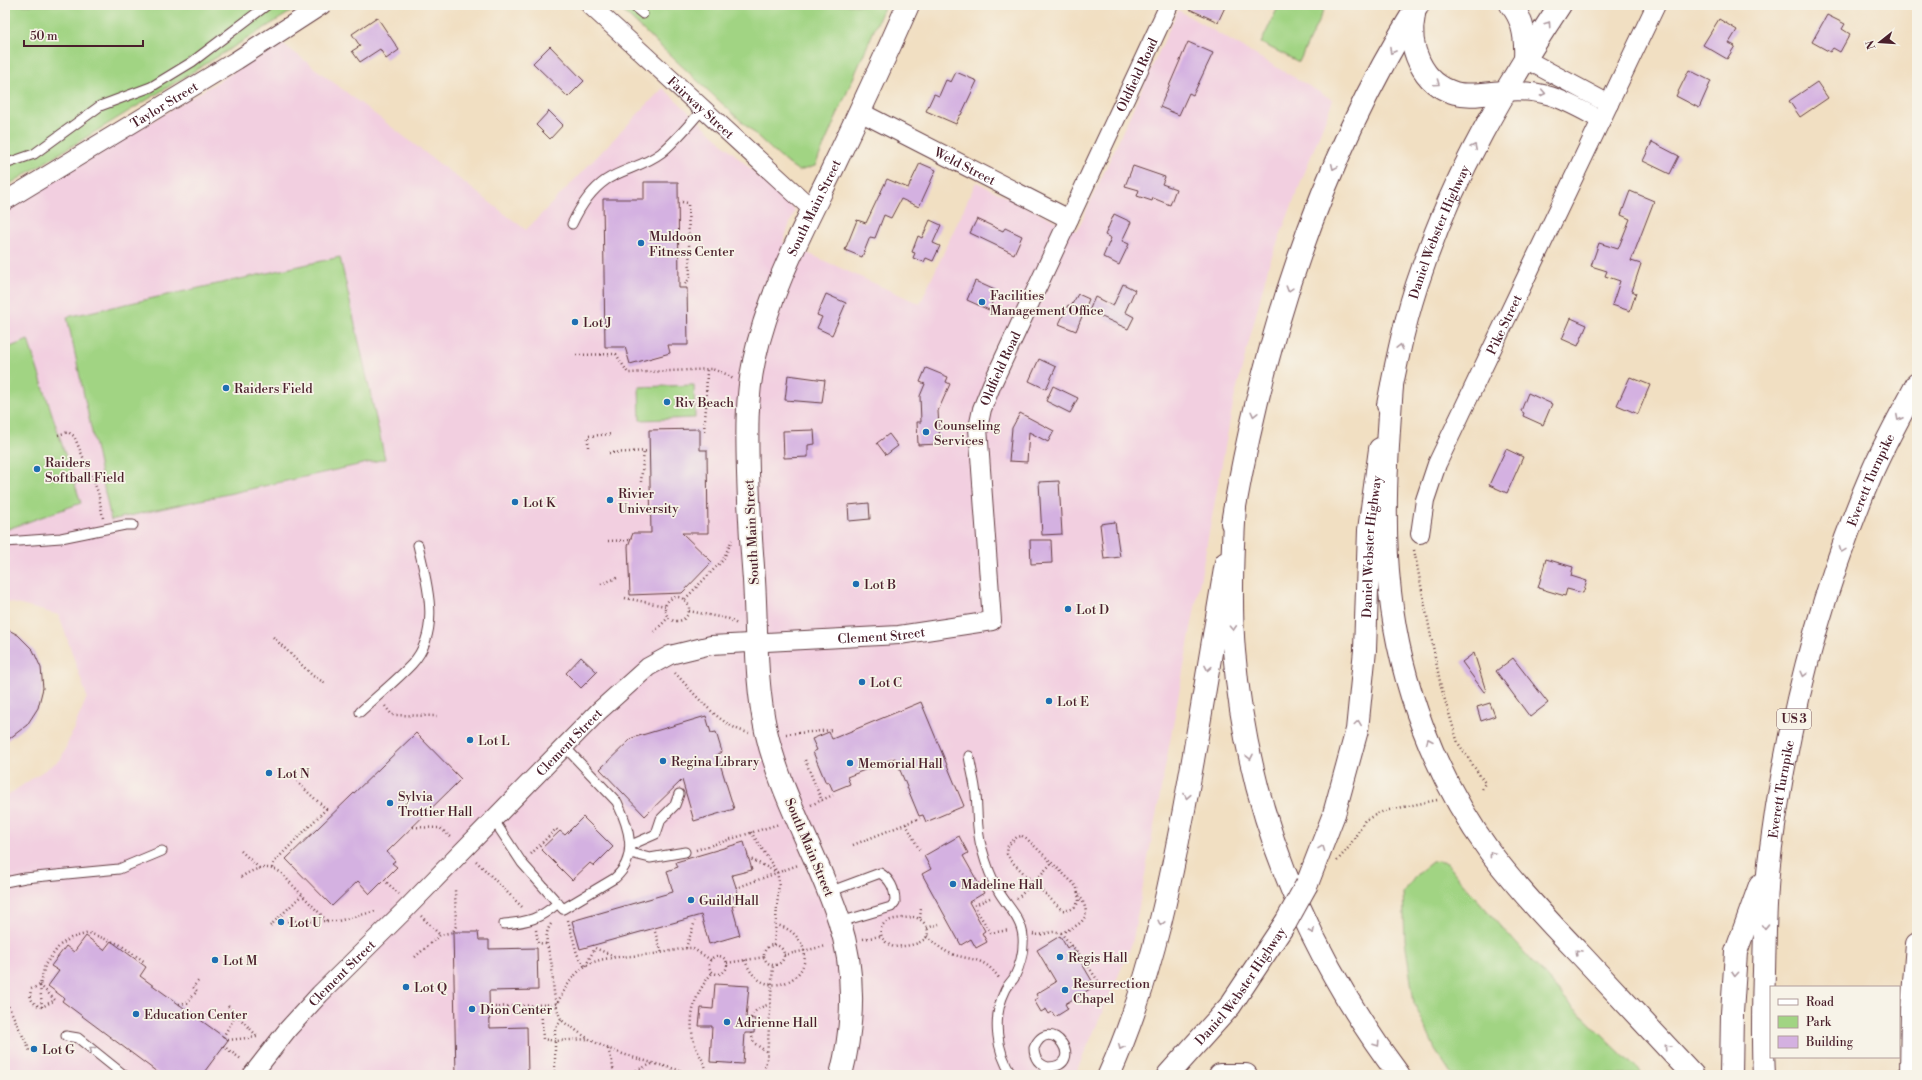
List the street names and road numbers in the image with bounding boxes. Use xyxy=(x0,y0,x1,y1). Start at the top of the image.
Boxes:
street label: Oldfield Road xyxy=(1113,35,1162,115)
street label: Fairway Street xyxy=(664,73,737,143)
street label: Taylor Street xyxy=(128,78,201,132)
street label: Weld Street xyxy=(930,144,998,189)
street label: South Main Street xyxy=(784,157,845,259)
street label: Daniel Webster Highway xyxy=(1406,162,1474,301)
street label: Pike Street xyxy=(1483,292,1526,357)
street label: Oldfield Road xyxy=(977,328,1025,408)
street label: Everett Turnpike xyxy=(1844,431,1899,529)
street label: Daniel Webster Highway xyxy=(1359,474,1385,618)
street label: South Main Street xyxy=(741,478,763,585)
street label: Clement Street xyxy=(837,624,927,647)
street label: Clement Street xyxy=(533,705,606,780)
road number: US 3 xyxy=(1777,709,1811,729)
street label: Everett Turnpike xyxy=(1765,738,1798,839)
street label: South Main Street xyxy=(781,796,837,899)
street label: Daniel Webster Highway xyxy=(1192,924,1290,1049)
street label: Clement Street xyxy=(306,937,379,1010)

